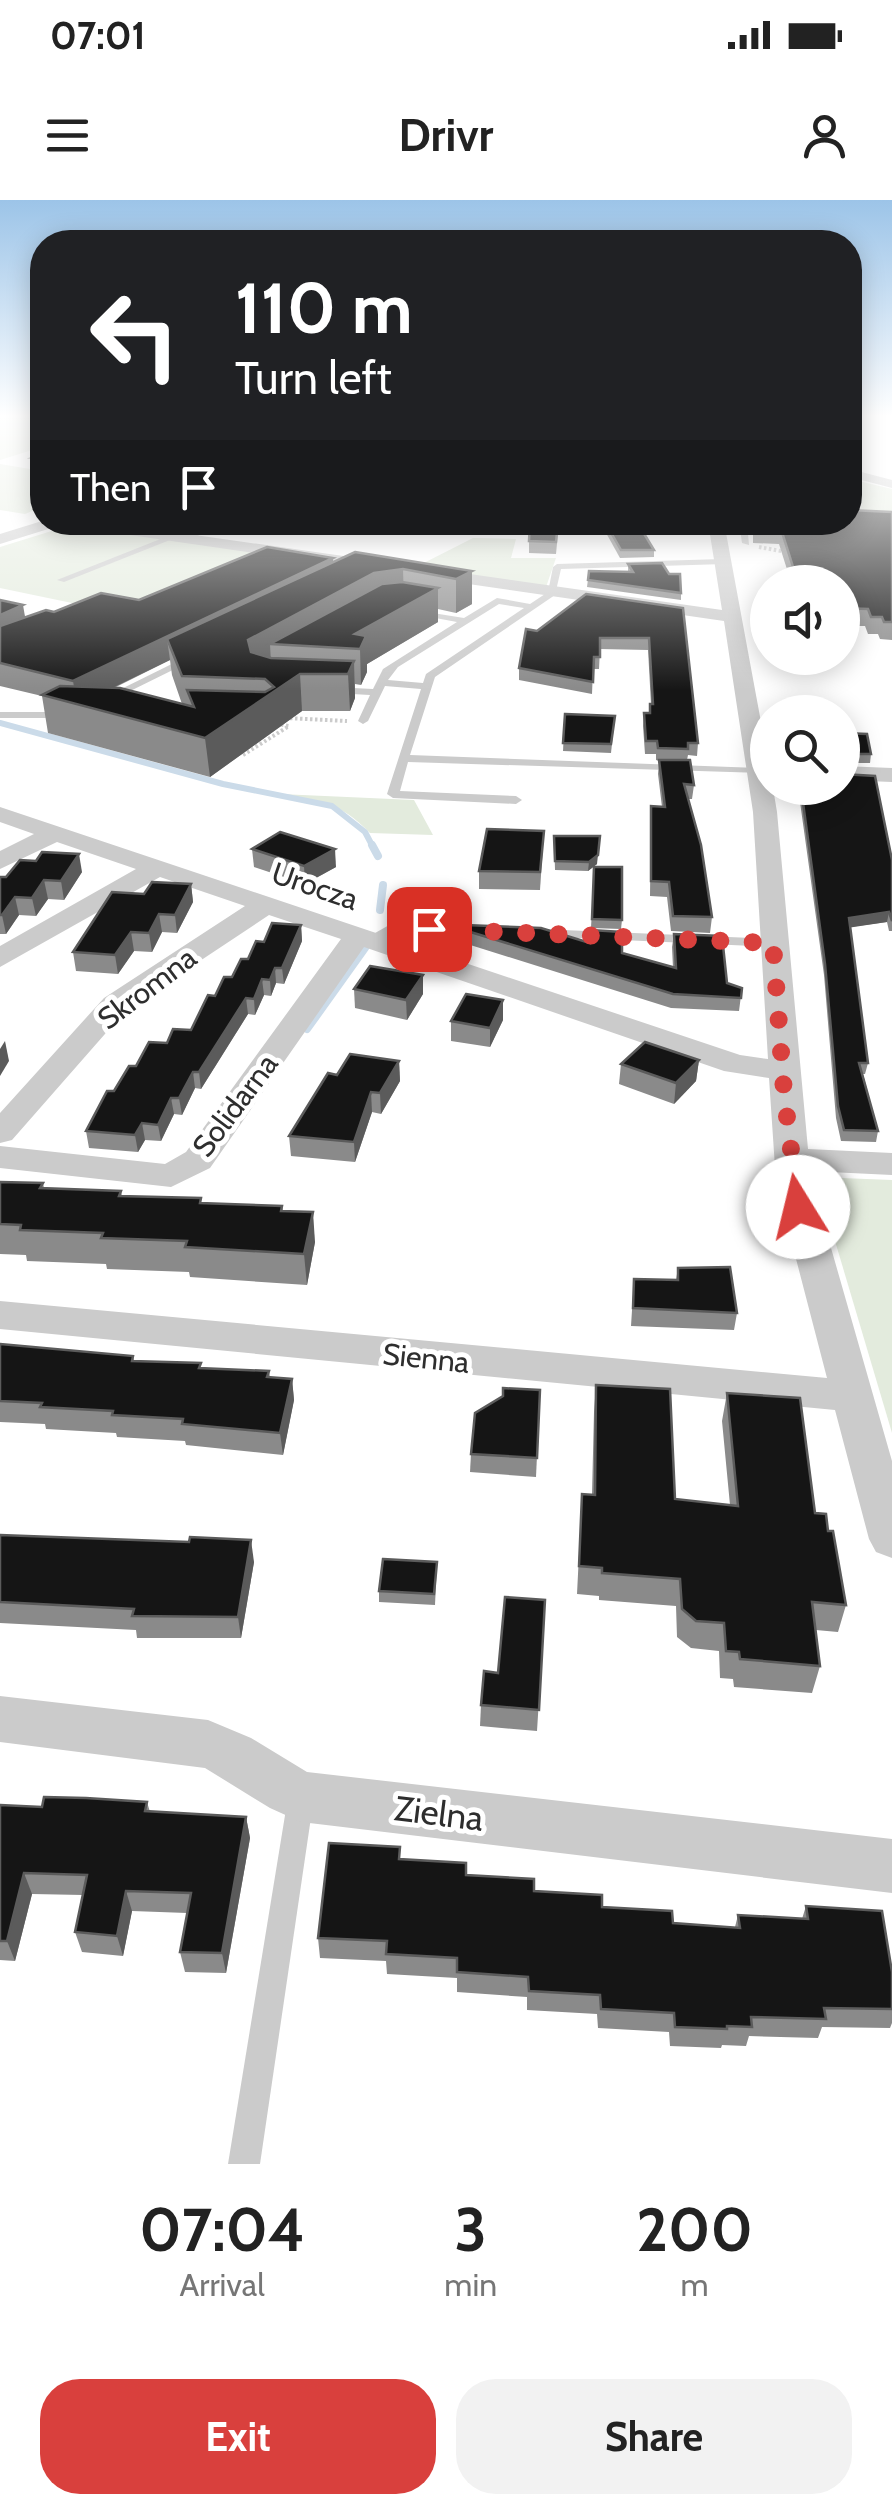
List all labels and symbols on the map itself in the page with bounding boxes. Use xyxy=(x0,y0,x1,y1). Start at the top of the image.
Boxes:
street label: Urocza xyxy=(267,854,364,918)
pin xyxy=(387,887,472,972)
street label: Skromna xyxy=(90,939,204,1037)
street label: Solidarna xyxy=(184,1046,286,1164)
position arrow xyxy=(746,1155,850,1259)
street label: Sienna xyxy=(381,1335,472,1381)
street label: Zielna xyxy=(392,1786,486,1840)

